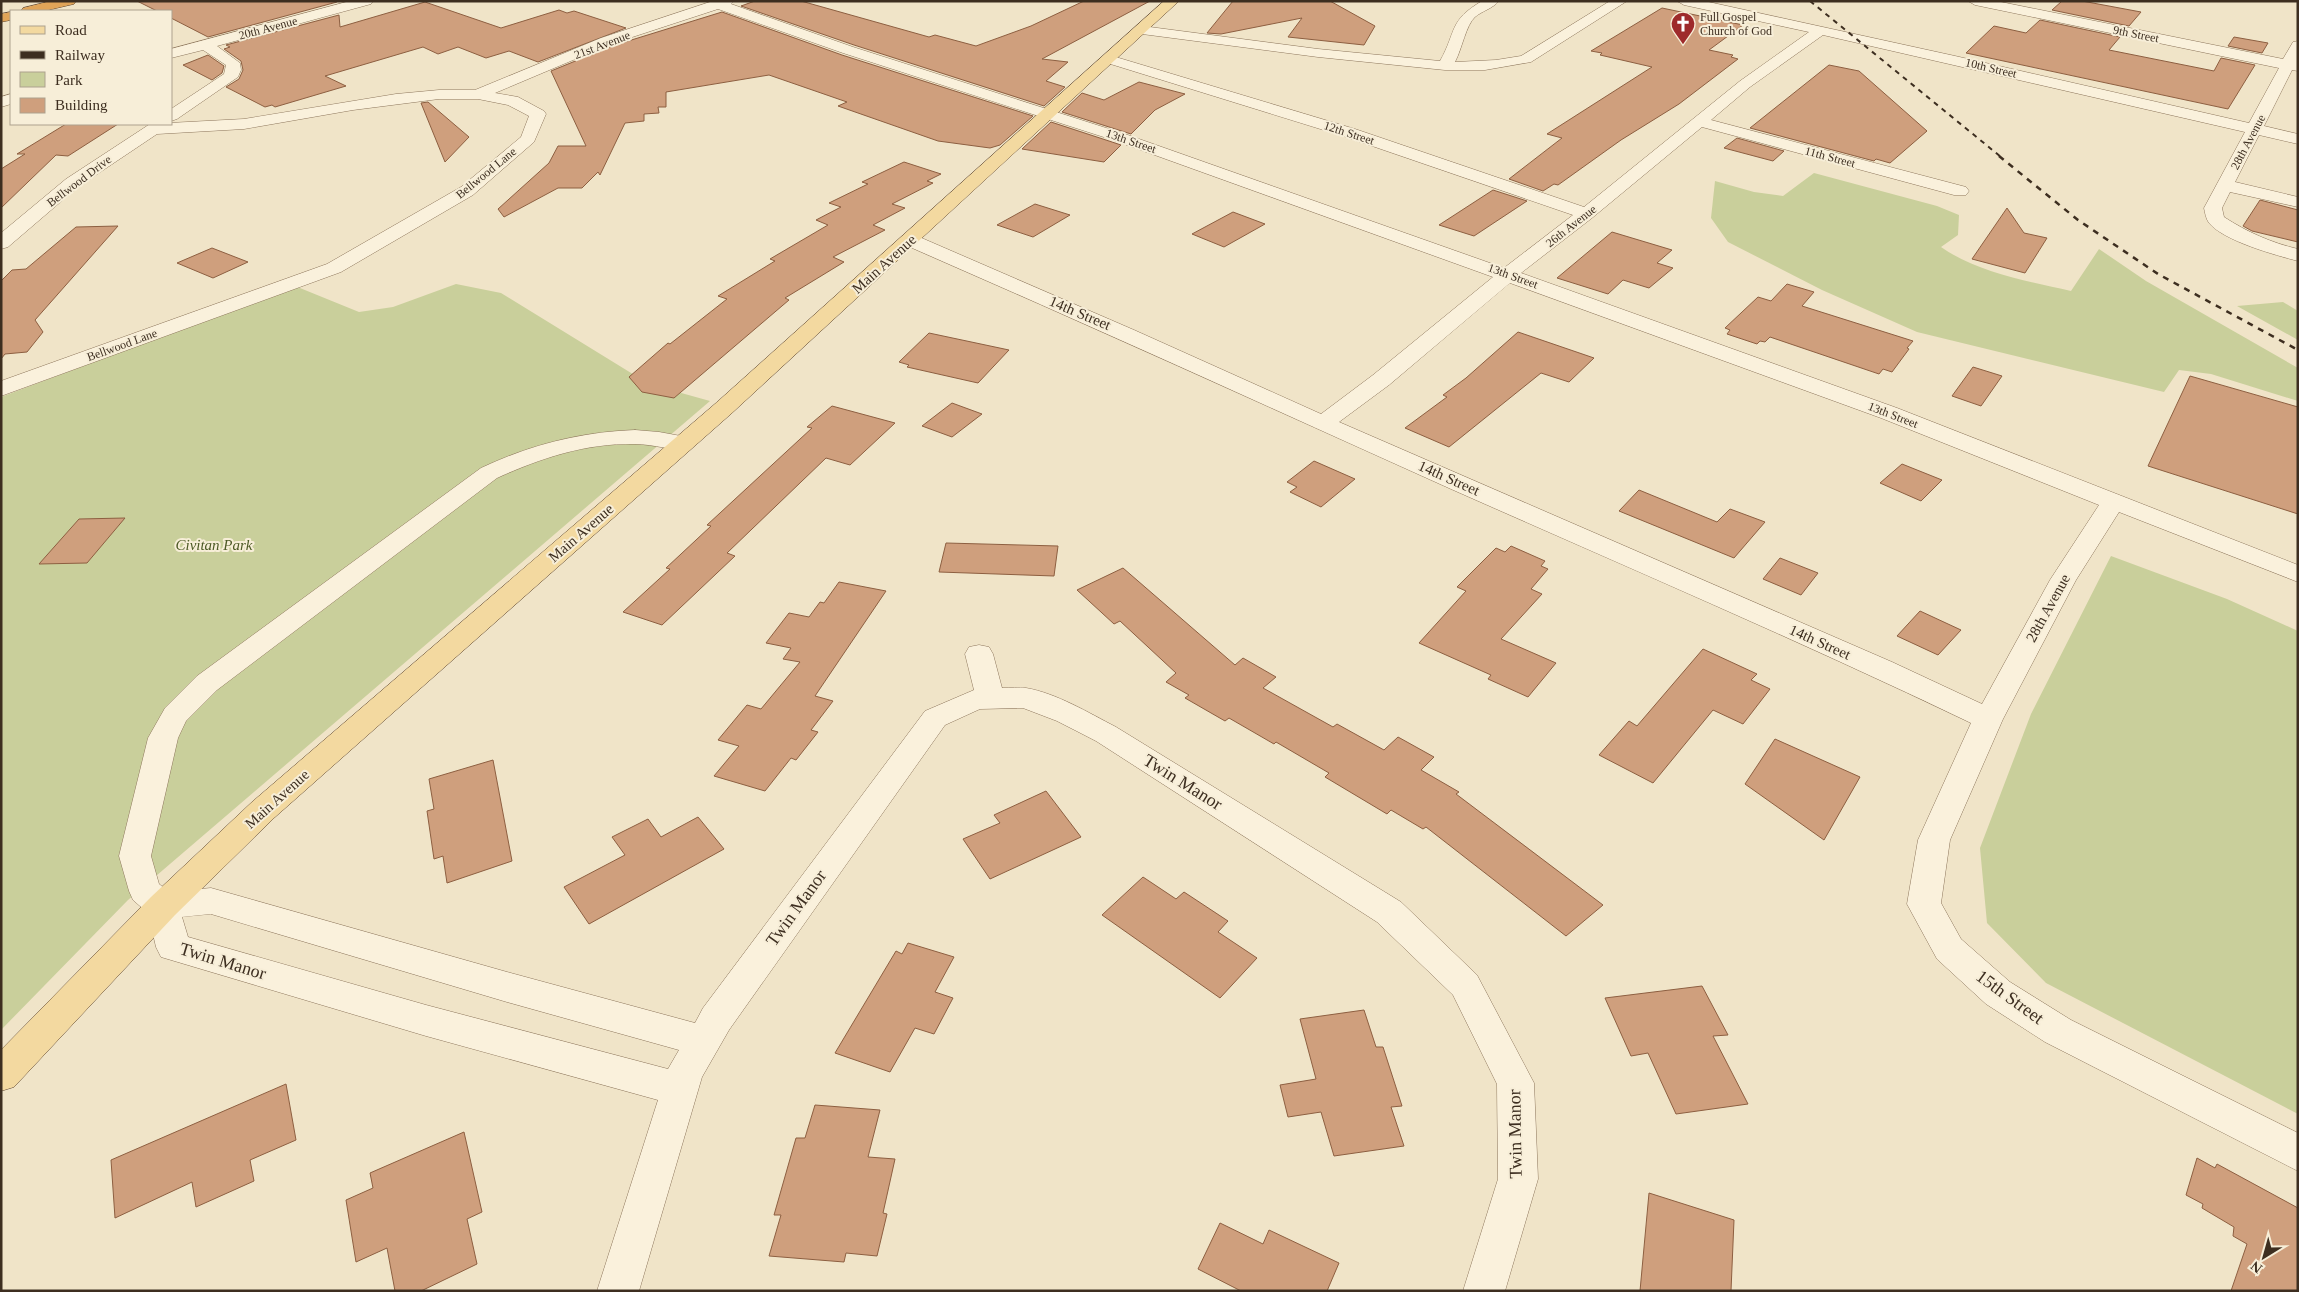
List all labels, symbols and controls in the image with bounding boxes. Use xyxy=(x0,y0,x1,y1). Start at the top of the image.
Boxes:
legend xyxy=(10,10,172,125)
place label: Full Gospel Church of God xyxy=(1700,10,1772,38)
church icon: Full Gospel Church of God xyxy=(1670,11,1696,45)
street label: 20th Avenue xyxy=(237,13,299,43)
text: Road xyxy=(55,22,87,38)
street label: 9th Street xyxy=(2112,23,2161,45)
street label: 21st Avenue xyxy=(572,28,632,62)
text: Railway xyxy=(55,47,105,63)
street label: 10th Street xyxy=(1964,55,2019,81)
text: Park xyxy=(55,72,83,88)
text: Building xyxy=(55,97,108,113)
street label: 28th Avenue xyxy=(2228,112,2268,172)
street label: 12th Street xyxy=(1322,118,1377,148)
street label: 13th Street xyxy=(1104,126,1159,156)
street label: Bellwood Lane xyxy=(453,144,519,202)
street label: 11th Street xyxy=(1803,144,1858,171)
street label: Bellwood Drive xyxy=(44,152,114,210)
street label: 26th Avenue xyxy=(1543,202,1599,250)
street label: Main Avenue xyxy=(849,231,919,297)
street label: 13th Street xyxy=(1486,260,1541,292)
street label: 14th Street xyxy=(1047,293,1114,333)
street label: Bellwood Lane xyxy=(85,326,159,364)
street label: 13th Street xyxy=(1866,399,1921,431)
street label: 14th Street xyxy=(1416,457,1483,499)
street label: Main Avenue xyxy=(546,500,617,565)
park label: Civitan Park xyxy=(175,537,253,553)
street label: 28th Avenue xyxy=(2023,571,2073,645)
street label: 14th Street xyxy=(1787,621,1854,663)
street label: Twin Manor xyxy=(1140,750,1226,814)
street label: Main Avenue xyxy=(242,766,312,832)
street label: Twin Manor xyxy=(762,866,830,950)
street label: Twin Manor xyxy=(177,938,269,984)
street label: 15th Street xyxy=(1972,966,2048,1028)
street label: Twin Manor xyxy=(1504,1089,1526,1179)
north arrow xyxy=(2239,1232,2289,1282)
text: N xyxy=(2248,1258,2265,1276)

